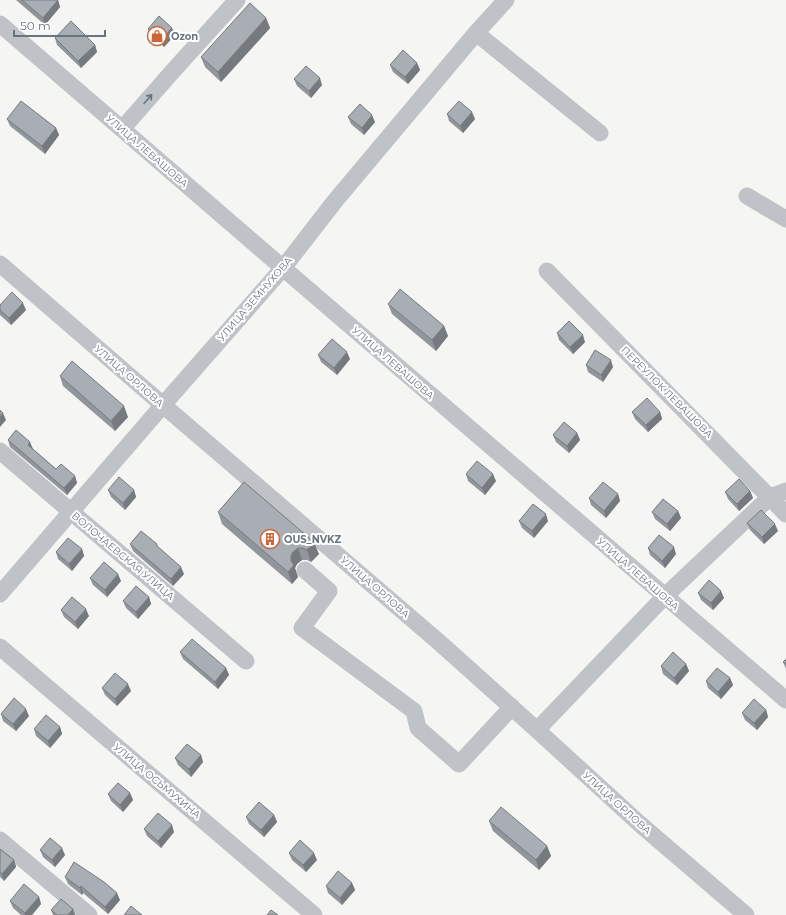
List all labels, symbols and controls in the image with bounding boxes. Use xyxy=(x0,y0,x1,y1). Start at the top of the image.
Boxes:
scale bar xyxy=(14,12,105,38)
text: 50 m xyxy=(20,18,51,33)
shop icon: Ozon xyxy=(146,25,168,47)
place label: Ozon xyxy=(171,30,198,43)
one-way arrow xyxy=(144,94,153,105)
street label: УЛИЦА ЛЕВАШОВА xyxy=(103,112,191,191)
street label: УЛИЦА ЗЕМНУХОВА xyxy=(215,254,296,344)
street label: УЛИЦА ЛЕВАШОВА xyxy=(349,324,437,403)
street label: УЛИЦА ОРЛОВА xyxy=(92,342,167,410)
street label: ПЕРЕУЛОК ЛЕВАШОВА xyxy=(618,343,716,441)
street label: ВОЛОЧАЕВСКАЯ УЛИЦА xyxy=(69,509,177,603)
building icon: OUS_NVKZ xyxy=(259,528,281,550)
place label: OUS_NVKZ xyxy=(284,533,341,546)
street label: УЛИЦА ЛЕВАШОВА xyxy=(594,535,682,614)
street label: УЛИЦА ОРЛОВА xyxy=(338,553,413,621)
street label: УЛИЦА ОСЬМУХИНА xyxy=(111,741,204,822)
street label: УЛИЦА ОРЛОВА xyxy=(580,769,654,837)

